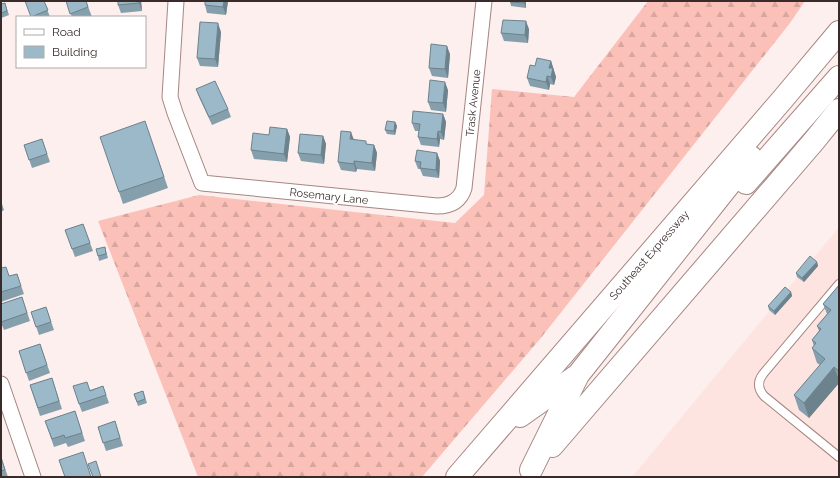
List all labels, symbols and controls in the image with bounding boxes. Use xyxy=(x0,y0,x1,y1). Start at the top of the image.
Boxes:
legend xyxy=(16,16,146,68)
text: Road xyxy=(52,25,81,39)
text: Building xyxy=(52,45,98,59)
street label: Trask Avenue xyxy=(463,68,484,137)
street label: Rosemary Lane xyxy=(289,186,369,207)
street label: Southeast Expressway xyxy=(607,208,692,303)

